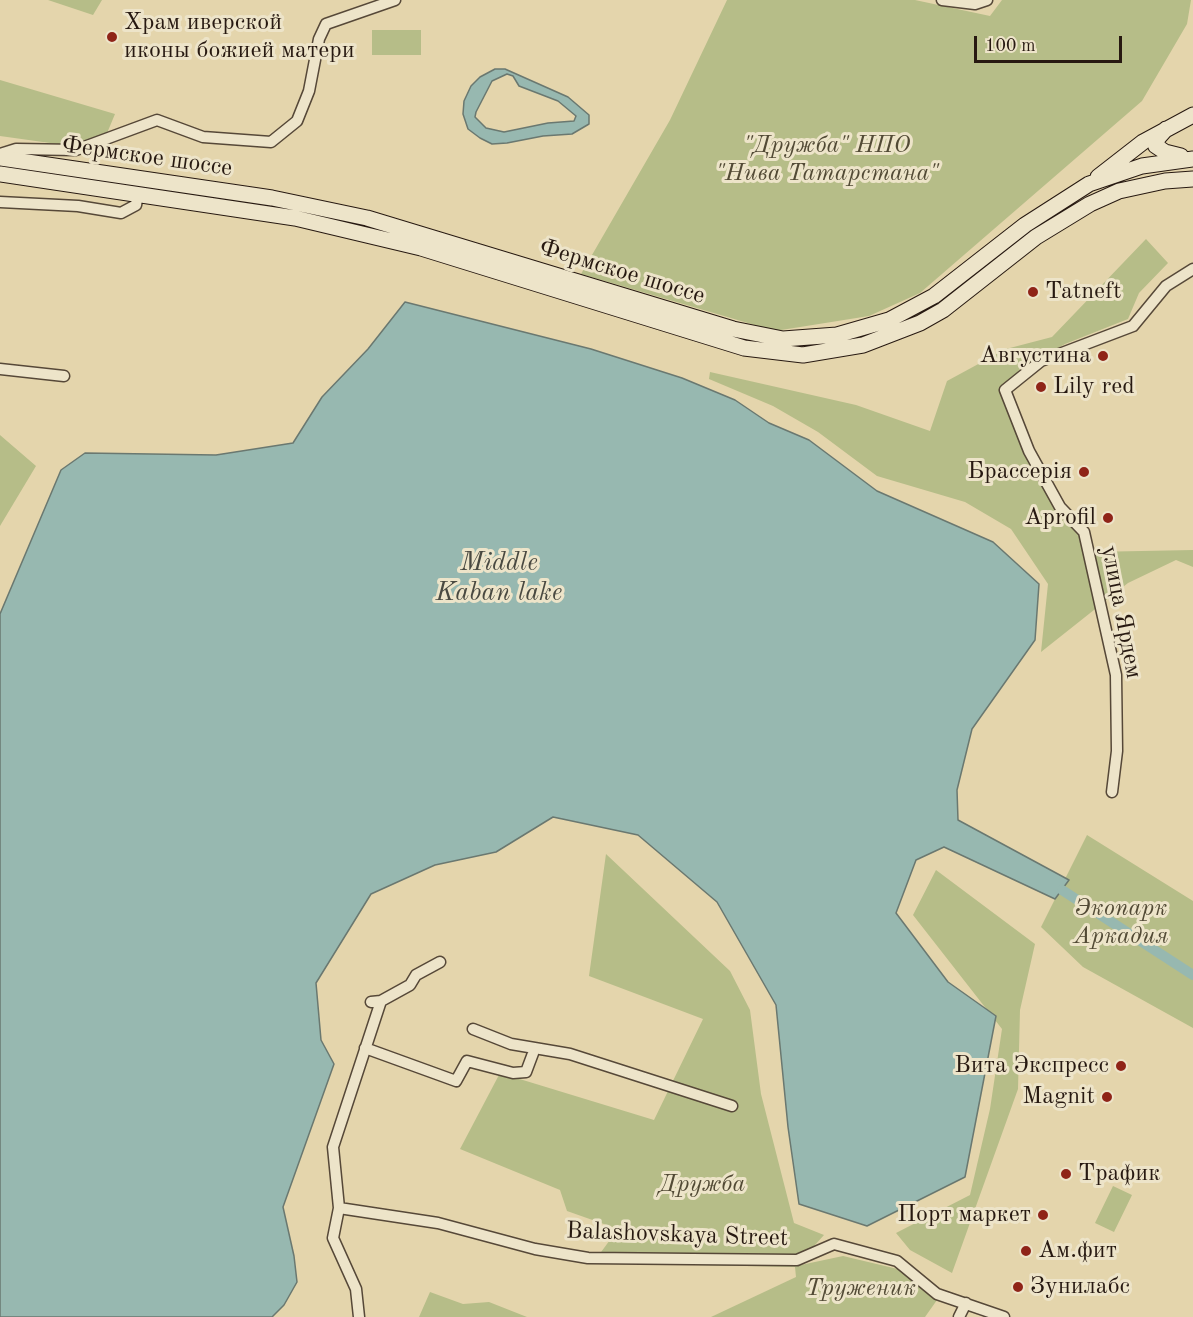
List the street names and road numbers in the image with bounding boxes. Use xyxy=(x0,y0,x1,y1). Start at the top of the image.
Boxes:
street label: Фермское шоссе xyxy=(60,131,234,183)
street label: Фермское шоссе xyxy=(536,233,708,311)
street label: улица Ярдем xyxy=(1094,543,1148,681)
street label: Balashovskaya Street xyxy=(565,1217,789,1253)

